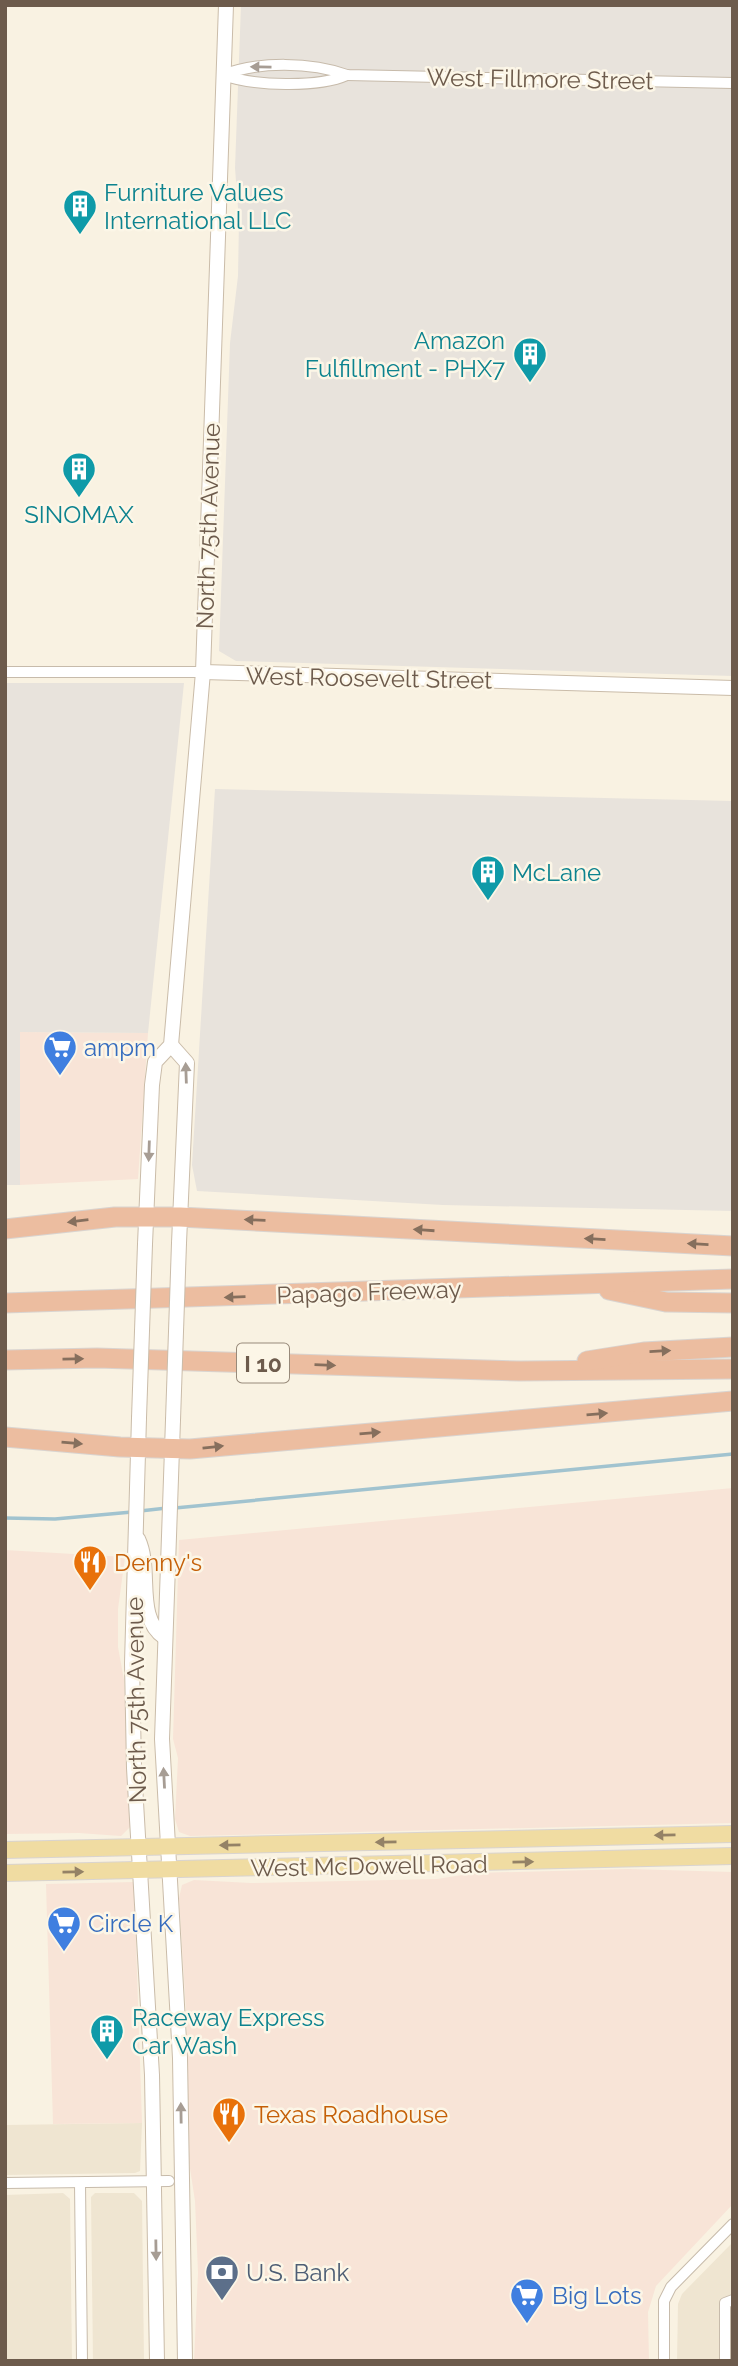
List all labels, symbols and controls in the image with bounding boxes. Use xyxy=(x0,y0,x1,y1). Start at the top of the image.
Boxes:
one-way arrow xyxy=(249,61,271,73)
street label: West Fillmore Street xyxy=(426,63,654,95)
place label: Furniture Values International LLC xyxy=(104,178,291,235)
building icon: Furniture Values International LLC xyxy=(61,187,99,236)
place label: Amazon Fulfillment - PHX7 xyxy=(305,326,505,383)
building icon: Amazon Fulfillment - PHX7 xyxy=(511,335,549,384)
street label: North 75th Avenue xyxy=(190,422,226,630)
building icon: SINOMAX xyxy=(60,450,98,499)
place label: SINOMAX xyxy=(24,500,135,529)
street label: West Roosevelt Street xyxy=(246,661,492,695)
building icon: McLane xyxy=(469,853,507,902)
place label: McLane xyxy=(512,858,601,887)
supermarket icon: ampm xyxy=(41,1028,79,1077)
place label: ampm xyxy=(84,1033,156,1062)
one-way arrow xyxy=(180,1062,192,1084)
one-way arrow xyxy=(144,1140,155,1162)
one-way arrow xyxy=(244,1214,266,1225)
one-way arrow xyxy=(67,1216,89,1227)
one-way arrow xyxy=(413,1224,435,1235)
one-way arrow xyxy=(584,1233,606,1244)
one-way arrow xyxy=(687,1239,709,1250)
street label: Papago Freeway xyxy=(276,1274,462,1310)
one-way arrow xyxy=(224,1292,246,1303)
road number: I 10 xyxy=(237,1344,289,1382)
one-way arrow xyxy=(650,1345,672,1356)
one-way arrow xyxy=(63,1353,85,1365)
one-way arrow xyxy=(315,1360,337,1371)
one-way arrow xyxy=(586,1408,608,1419)
one-way arrow xyxy=(359,1427,381,1438)
one-way arrow xyxy=(61,1438,83,1449)
one-way arrow xyxy=(202,1441,224,1452)
restaurant icon: Denny's xyxy=(71,1543,109,1592)
place label: Denny's xyxy=(114,1548,202,1577)
street label: North 75th Avenue xyxy=(120,1597,152,1803)
one-way arrow xyxy=(159,1767,170,1789)
one-way arrow xyxy=(653,1830,675,1841)
one-way arrow xyxy=(374,1836,396,1847)
one-way arrow xyxy=(219,1839,241,1851)
street label: West McDowell Road xyxy=(250,1849,488,1883)
one-way arrow xyxy=(512,1856,534,1867)
one-way arrow xyxy=(63,1866,85,1878)
supermarket icon: Circle K xyxy=(45,1904,83,1953)
place label: Circle K xyxy=(88,1909,174,1938)
place label: Raceway Express Car Wash xyxy=(132,2003,325,2060)
building icon: Raceway Express Car Wash xyxy=(88,2012,126,2061)
restaurant icon: Texas Roadhouse xyxy=(210,2095,248,2144)
place label: Texas Roadhouse xyxy=(254,2100,448,2129)
one-way arrow xyxy=(175,2102,187,2124)
one-way arrow xyxy=(150,2239,161,2261)
bank icon: U.S. Bank xyxy=(203,2253,241,2302)
place label: U.S. Bank xyxy=(246,2258,350,2287)
supermarket icon: Big Lots xyxy=(508,2276,546,2325)
place label: Big Lots xyxy=(552,2281,642,2310)

